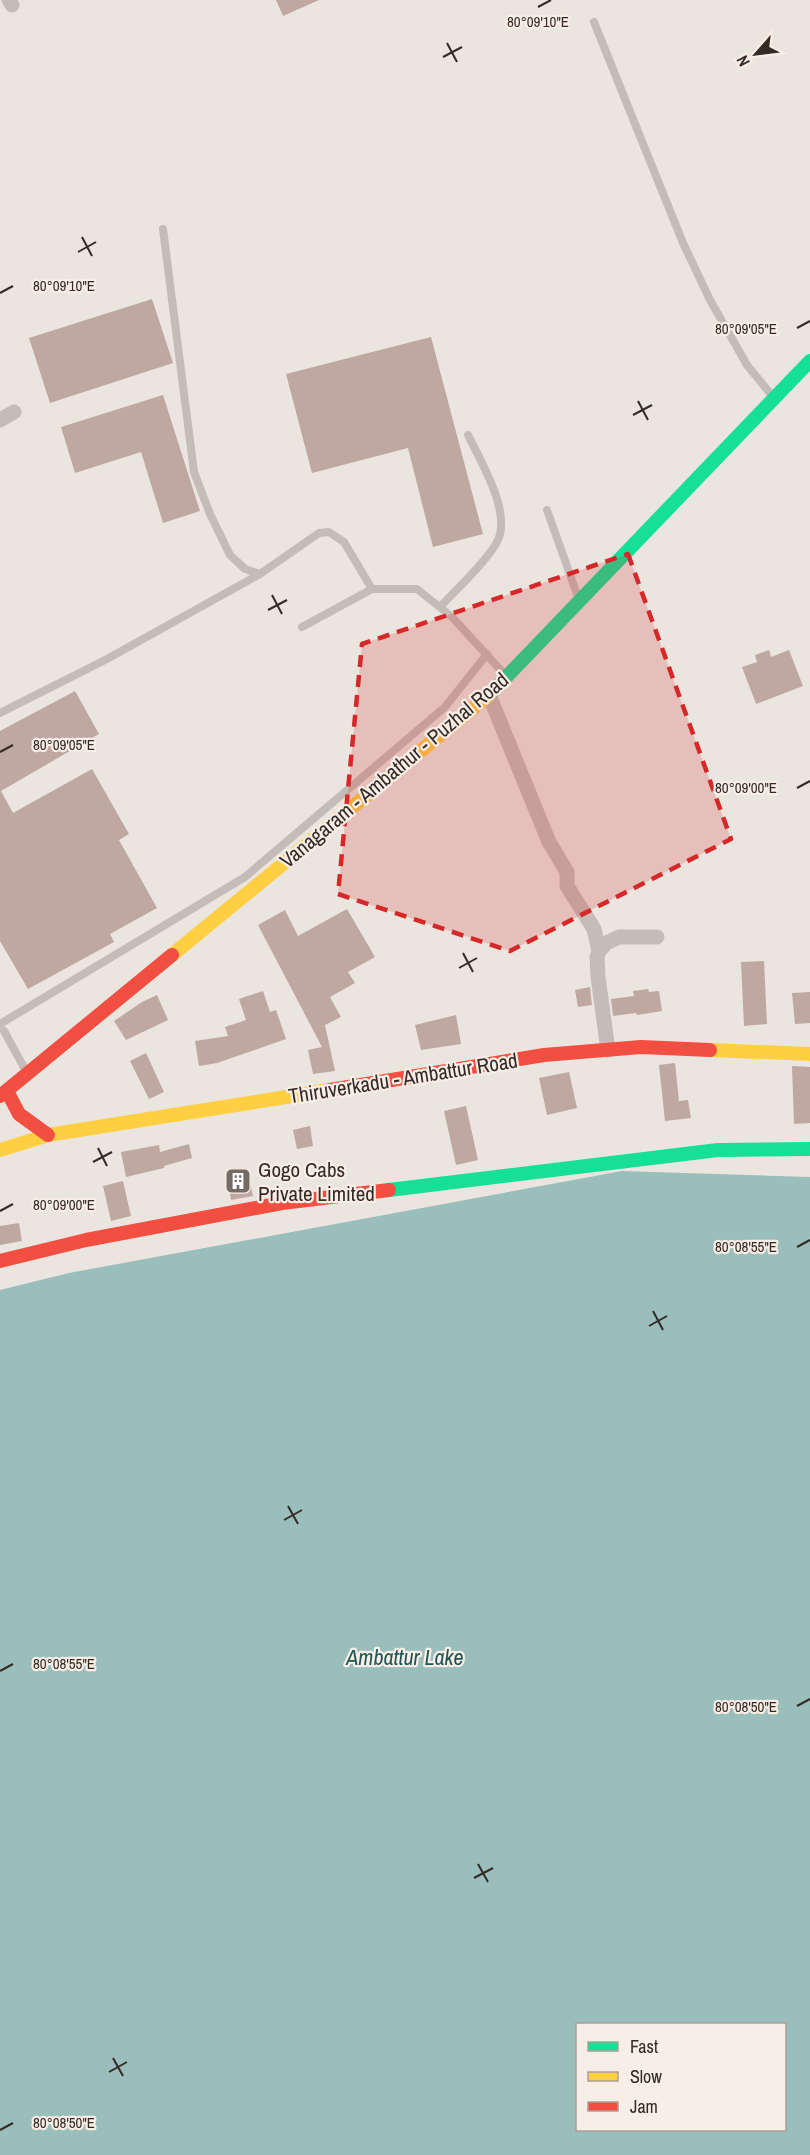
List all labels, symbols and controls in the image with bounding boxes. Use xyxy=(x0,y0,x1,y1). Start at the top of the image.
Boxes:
text: 80°09'10"E xyxy=(507,11,569,32)
north arrow xyxy=(726,24,786,84)
text: N xyxy=(731,52,755,70)
text: 80°09'10"E xyxy=(33,275,95,296)
text: 80°09'05"E xyxy=(715,318,777,339)
street label: Vanagaram - Ambathur - Puzhal Road xyxy=(273,665,515,875)
text: 80°09'05"E xyxy=(33,734,95,755)
text: 80°09'00"E xyxy=(715,777,777,798)
street label: Thiruverkadu - Ambattur Road xyxy=(286,1046,520,1110)
place label: Gogo Cabs Private Limited xyxy=(258,1155,375,1208)
building icon: Gogo Cabs Private Limited xyxy=(223,1166,253,1196)
text: 80°09'00"E xyxy=(33,1194,95,1215)
text: 80°08'55"E xyxy=(715,1236,777,1257)
water label: Ambattur Lake xyxy=(345,1642,464,1672)
text: 80°08'55"E xyxy=(33,1653,95,1674)
text: 80°08'50"E xyxy=(715,1696,777,1717)
legend xyxy=(576,2023,786,2131)
text: Fast xyxy=(630,2034,658,2059)
text: Slow xyxy=(630,2064,662,2089)
text: Jam xyxy=(630,2094,658,2119)
text: 80°08'50"E xyxy=(33,2112,95,2133)

